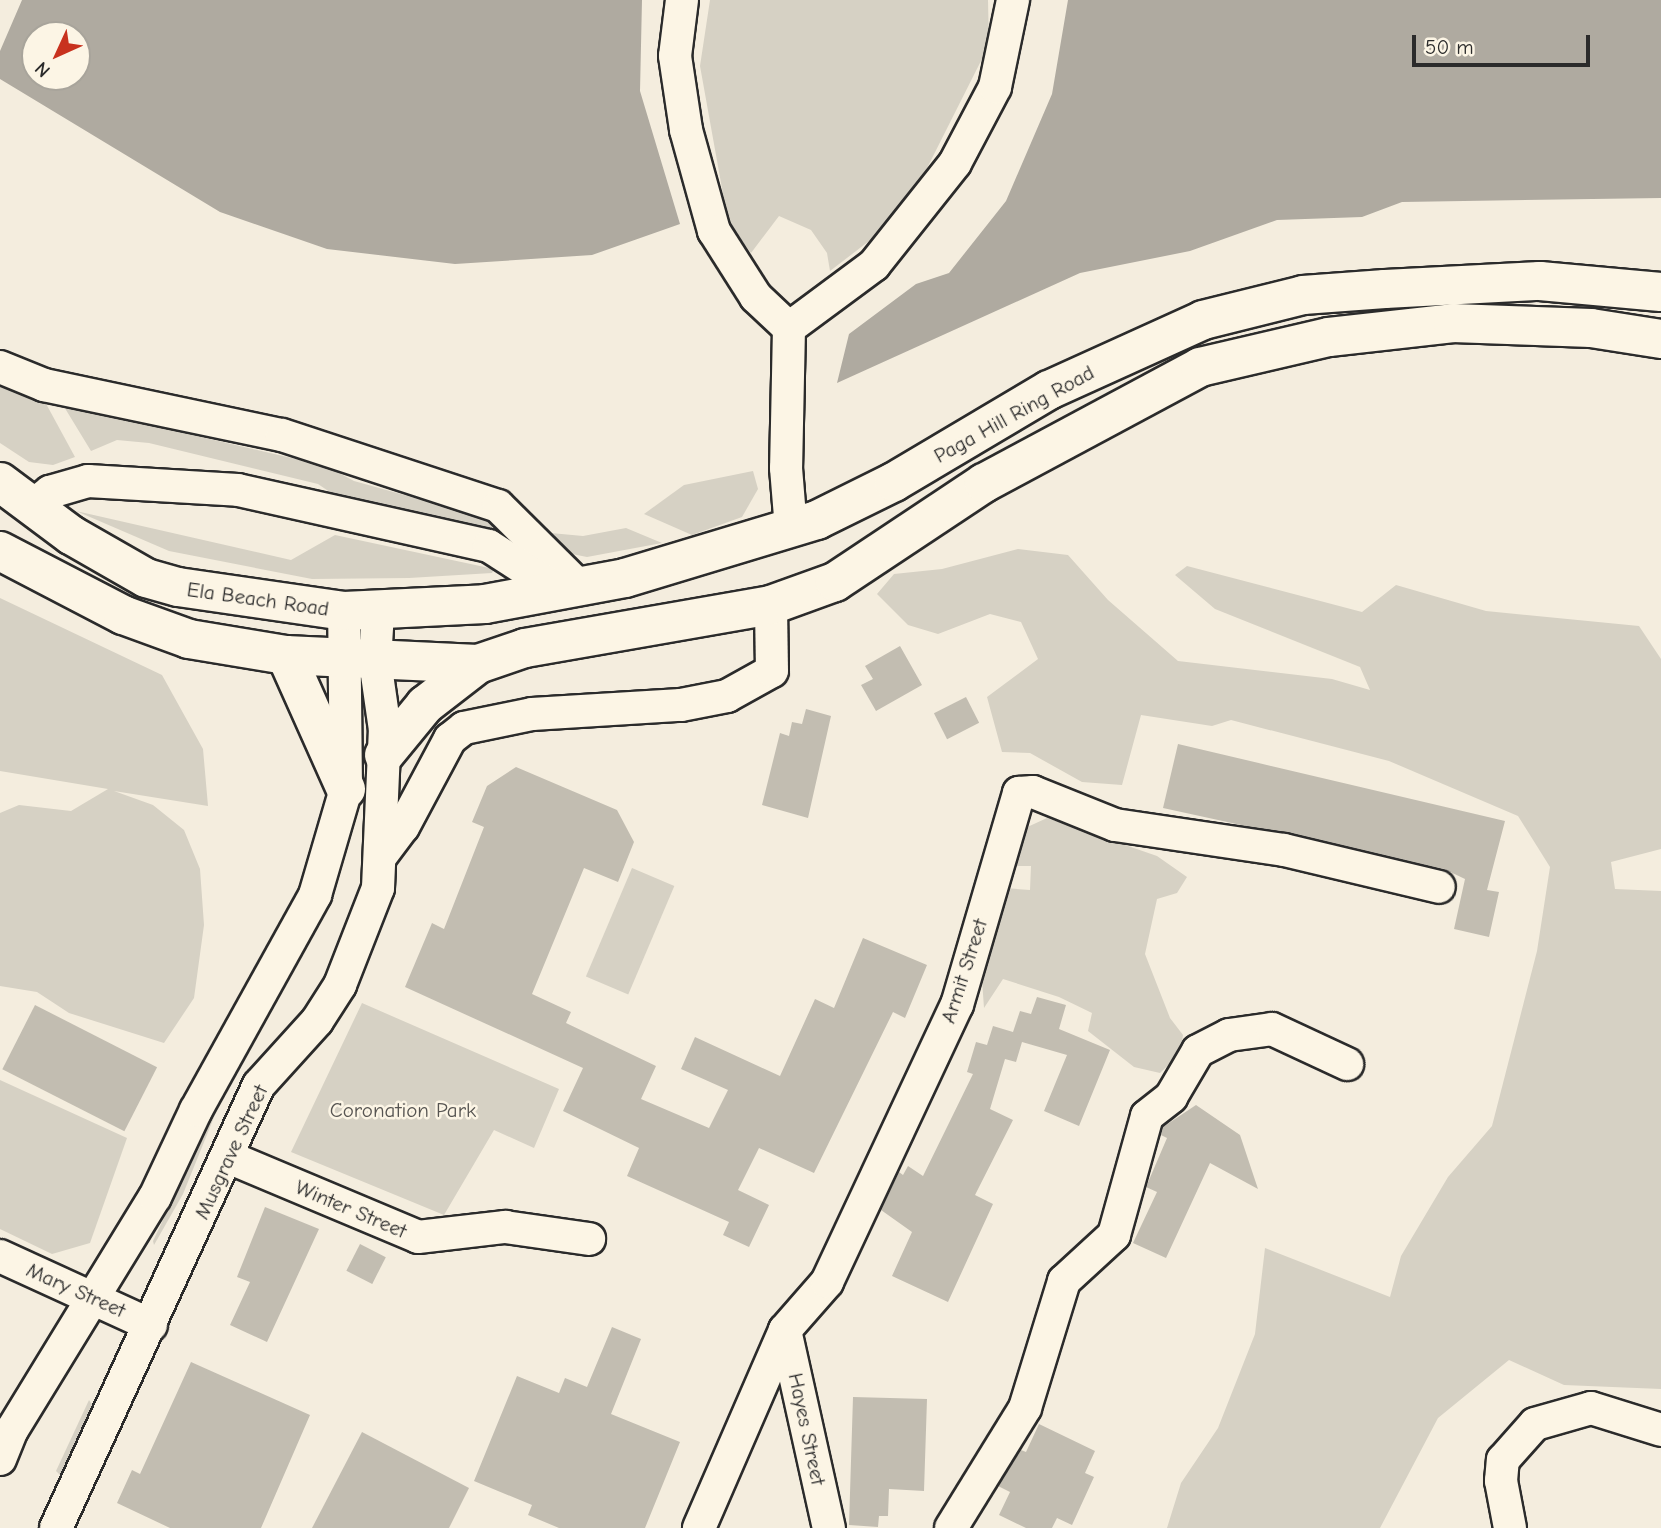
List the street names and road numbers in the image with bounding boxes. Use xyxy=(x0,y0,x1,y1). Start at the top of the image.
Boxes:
street label: Paga Hill Ring Road xyxy=(930,360,1098,468)
street label: Ela Beach Road xyxy=(185,577,331,621)
street label: Armit Street xyxy=(935,916,993,1026)
street label: Musgrave Street xyxy=(189,1081,273,1223)
street label: Winter Street xyxy=(292,1174,410,1244)
street label: Mary Street xyxy=(23,1257,129,1323)
street label: Hayes Street xyxy=(783,1371,831,1487)

